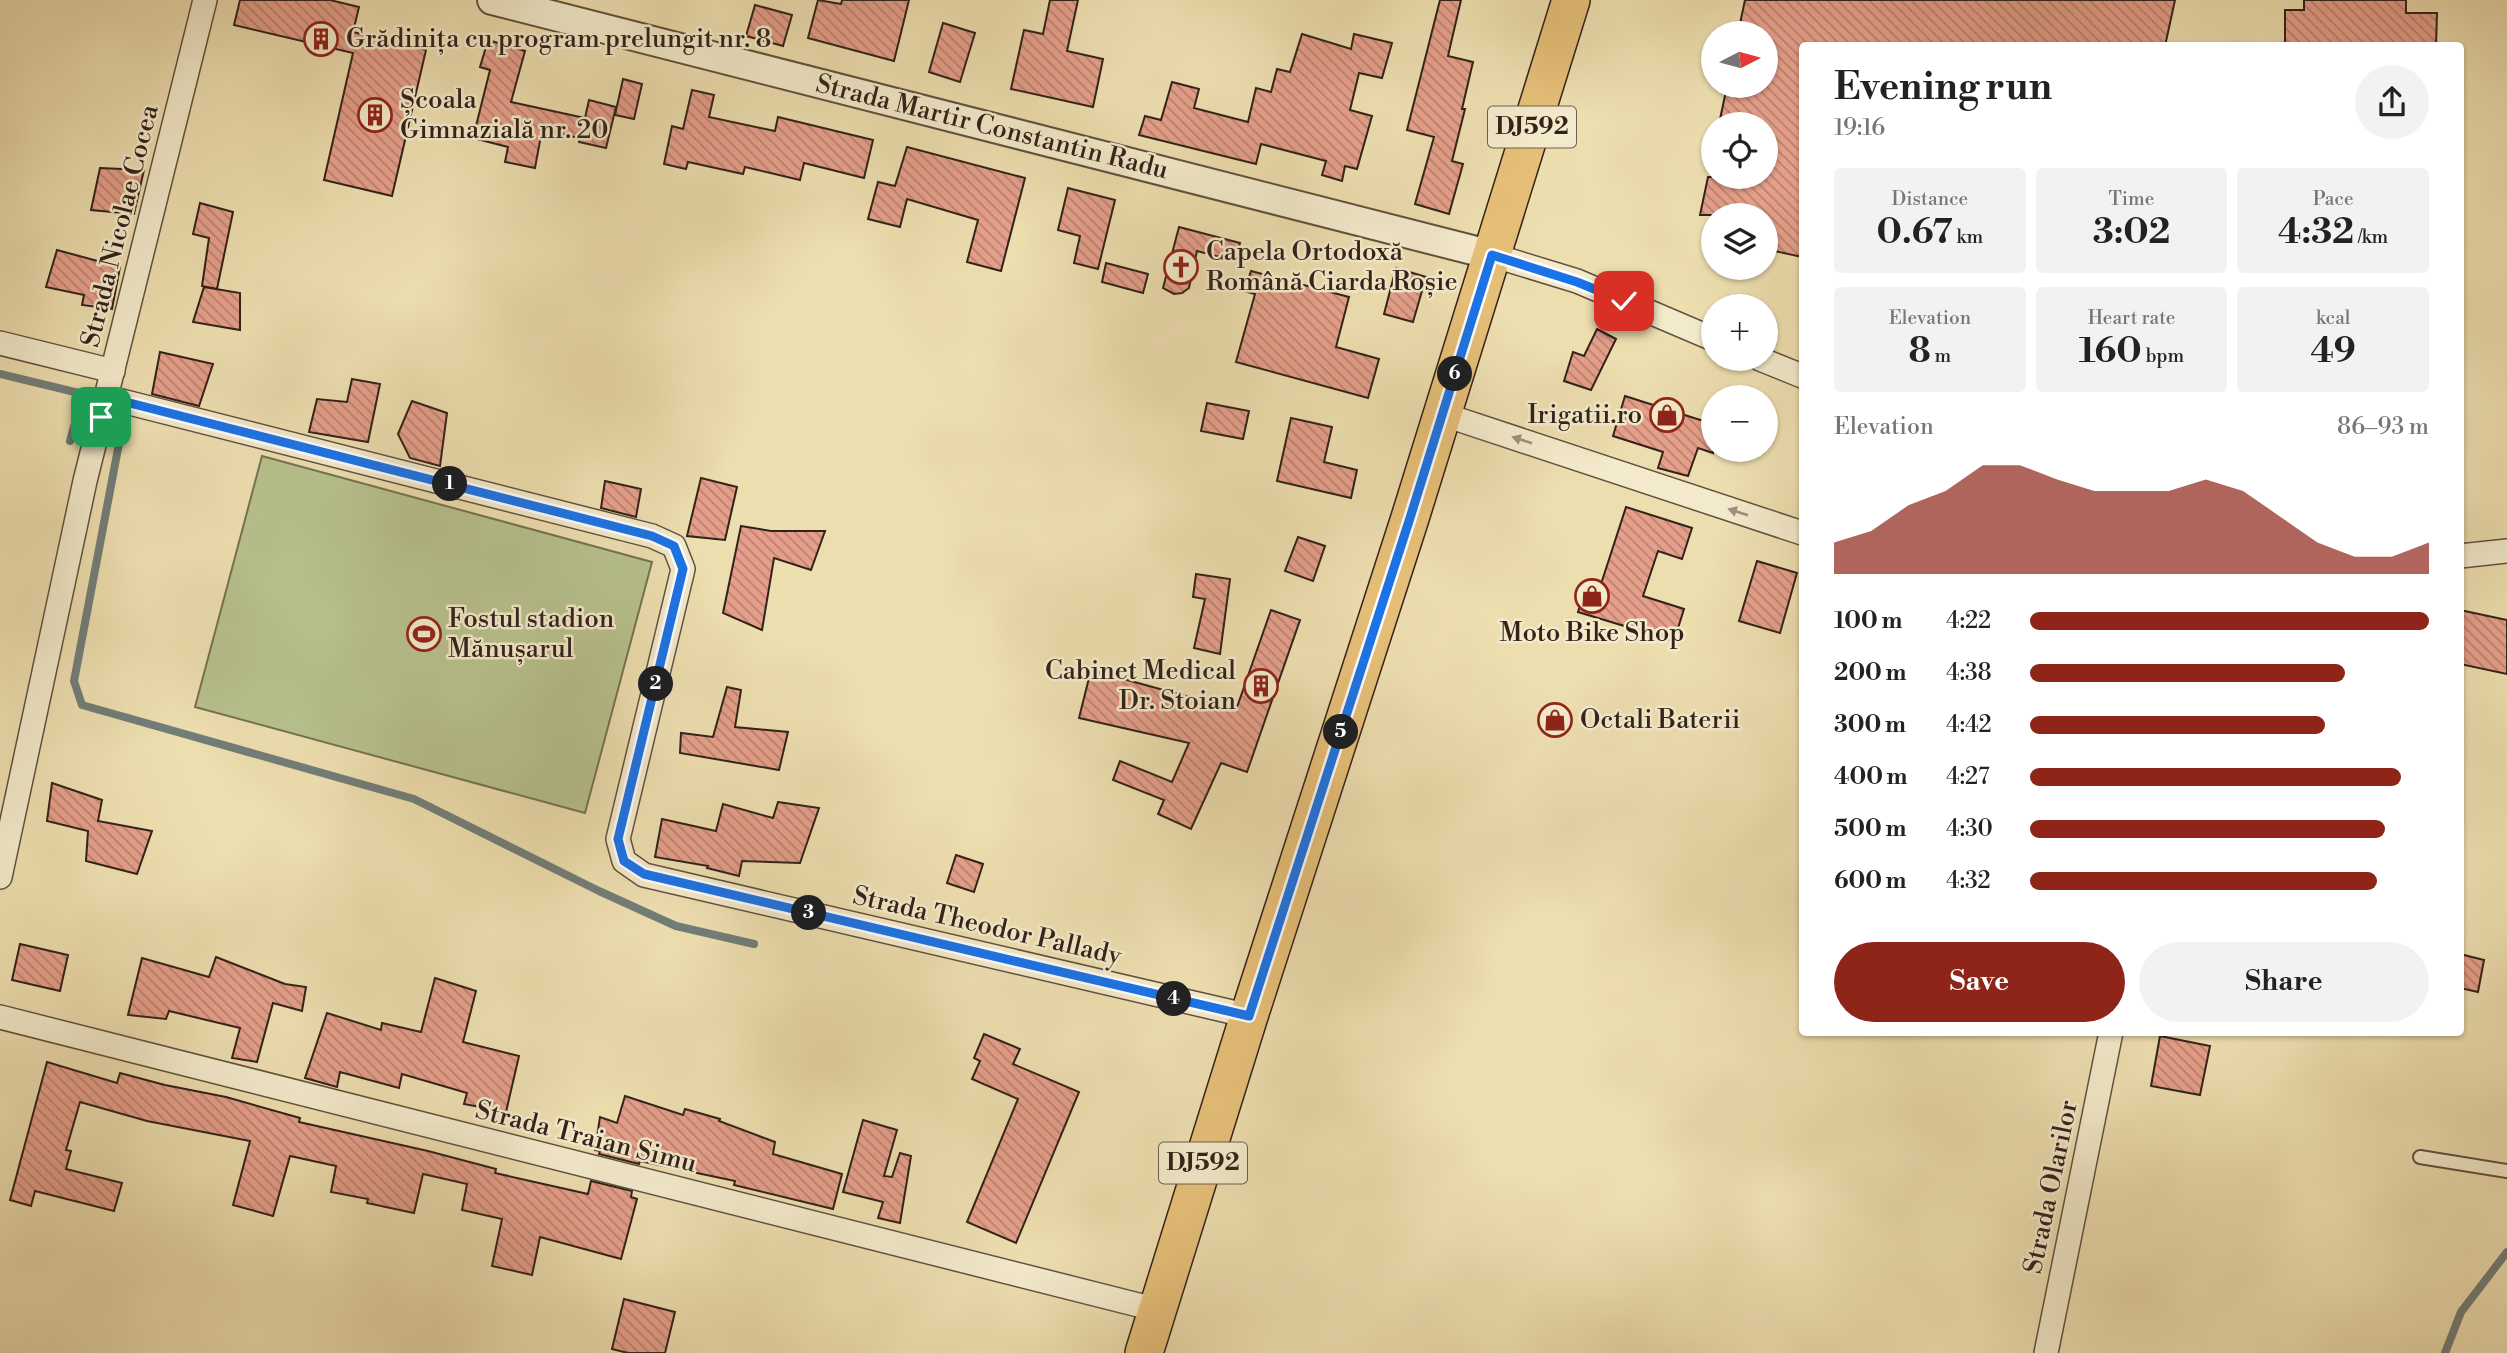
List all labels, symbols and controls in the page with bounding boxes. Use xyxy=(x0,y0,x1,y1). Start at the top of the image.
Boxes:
building icon: Grădinița cu program prelungit nr. 8 xyxy=(302,20,340,58)
north arrow xyxy=(1701,21,1778,98)
map controls xyxy=(1701,21,1778,462)
place label: Grădinița cu program prelungit nr. 8 xyxy=(346,23,771,55)
text: Evening run xyxy=(1834,64,2052,111)
button: share xyxy=(2355,65,2429,139)
street label: Strada Martir Constantin Radu xyxy=(813,68,1172,186)
place label: Școala Gimnazială nr. 20 xyxy=(400,84,609,146)
building icon: Școala Gimnazială nr. 20 xyxy=(356,96,394,134)
street label: Strada Nicolae Cocea xyxy=(74,101,166,350)
road number: DJ592 xyxy=(1488,106,1576,148)
button: locate xyxy=(1701,112,1778,189)
text: 19:16 xyxy=(1834,114,1885,142)
text: Distance xyxy=(1891,187,1968,211)
text: Time xyxy=(2109,187,2154,211)
text: Pace xyxy=(2313,187,2354,211)
button: layers xyxy=(1701,203,1778,280)
text: 0.67 xyxy=(1877,211,1953,254)
text: 3:02 xyxy=(2093,211,2170,254)
text: 4:32 xyxy=(2278,211,2354,254)
text: km xyxy=(1953,225,1983,249)
text: /km xyxy=(2354,225,2388,249)
place label: Capela Ortodoxă Română Ciarda Roșie xyxy=(1206,236,1458,298)
church icon: Capela Ortodoxă Română Ciarda Roșie xyxy=(1162,248,1200,286)
pin xyxy=(1594,271,1654,331)
icon: check xyxy=(1605,282,1643,320)
button: + xyxy=(1701,294,1778,371)
text: Elevation xyxy=(1889,306,1971,330)
text: Heart rate xyxy=(2088,306,2175,330)
text: kcal xyxy=(2316,306,2350,330)
text: 8 xyxy=(1908,330,1931,373)
text: 160 xyxy=(2079,330,2142,373)
text: 49 xyxy=(2310,330,2356,373)
text: m xyxy=(1931,344,1951,368)
text: bpm xyxy=(2142,344,2184,368)
pin: 6 xyxy=(1438,356,1472,392)
text: 6 xyxy=(1449,361,1460,385)
button: − xyxy=(1701,385,1778,462)
pin xyxy=(71,387,131,447)
shop icon: Irigatii.ro xyxy=(1648,396,1686,434)
icon: arrive xyxy=(82,398,120,436)
place label: Irigatii.ro xyxy=(1527,399,1642,431)
text: Elevation xyxy=(1834,413,1934,441)
text: 86–93 m xyxy=(2337,413,2429,441)
one-way arrow xyxy=(1511,434,1532,445)
pin: 1 xyxy=(433,466,468,502)
text: 1 xyxy=(445,471,454,495)
one-way arrow xyxy=(1727,506,1748,516)
shop icon: Moto Bike Shop xyxy=(1573,577,1611,615)
place label: Fostul stadion Mănușarul xyxy=(448,603,614,665)
text: 100 m xyxy=(1834,607,1902,635)
text: 4:22 xyxy=(1946,607,1991,635)
sports icon: Fostul stadion Mănușarul xyxy=(405,615,443,653)
place label: Moto Bike Shop xyxy=(1499,617,1685,649)
place label: Cabinet Medical Dr. Stoian xyxy=(1045,655,1236,717)
text: 200 m xyxy=(1834,659,1906,687)
text: 4:38 xyxy=(1946,659,1992,687)
pin: 2 xyxy=(638,666,674,702)
building icon: Cabinet Medical Dr. Stoian xyxy=(1242,667,1280,705)
text: 2 xyxy=(650,671,661,695)
shop icon: Octali Baterii xyxy=(1536,701,1574,739)
place label: Octali Baterii xyxy=(1580,704,1740,736)
text: 300 m xyxy=(1834,711,1906,739)
text: 4:42 xyxy=(1946,711,1992,739)
pin: 5 xyxy=(1324,714,1358,750)
text: 5 xyxy=(1335,719,1346,743)
text: 400 m xyxy=(1834,763,1907,791)
text: 4:27 xyxy=(1946,763,1990,791)
text: 500 m xyxy=(1834,815,1906,843)
text: 4:30 xyxy=(1946,815,1993,843)
text: 600 m xyxy=(1834,867,1907,895)
text: 4:32 xyxy=(1946,867,1991,895)
street label: Strada Theodor Pallady xyxy=(850,880,1125,973)
pin: 3 xyxy=(792,895,826,930)
text: 3 xyxy=(803,900,814,924)
button: Save xyxy=(1834,942,2125,1022)
button: Share xyxy=(2139,942,2429,1022)
pin: 4 xyxy=(1156,982,1192,1016)
text: 4 xyxy=(1167,986,1180,1010)
street label: Strada Traian Simu xyxy=(472,1094,700,1180)
street label: Strada Olarilor xyxy=(2017,1097,2085,1277)
road number: DJ592 xyxy=(1159,1142,1247,1184)

